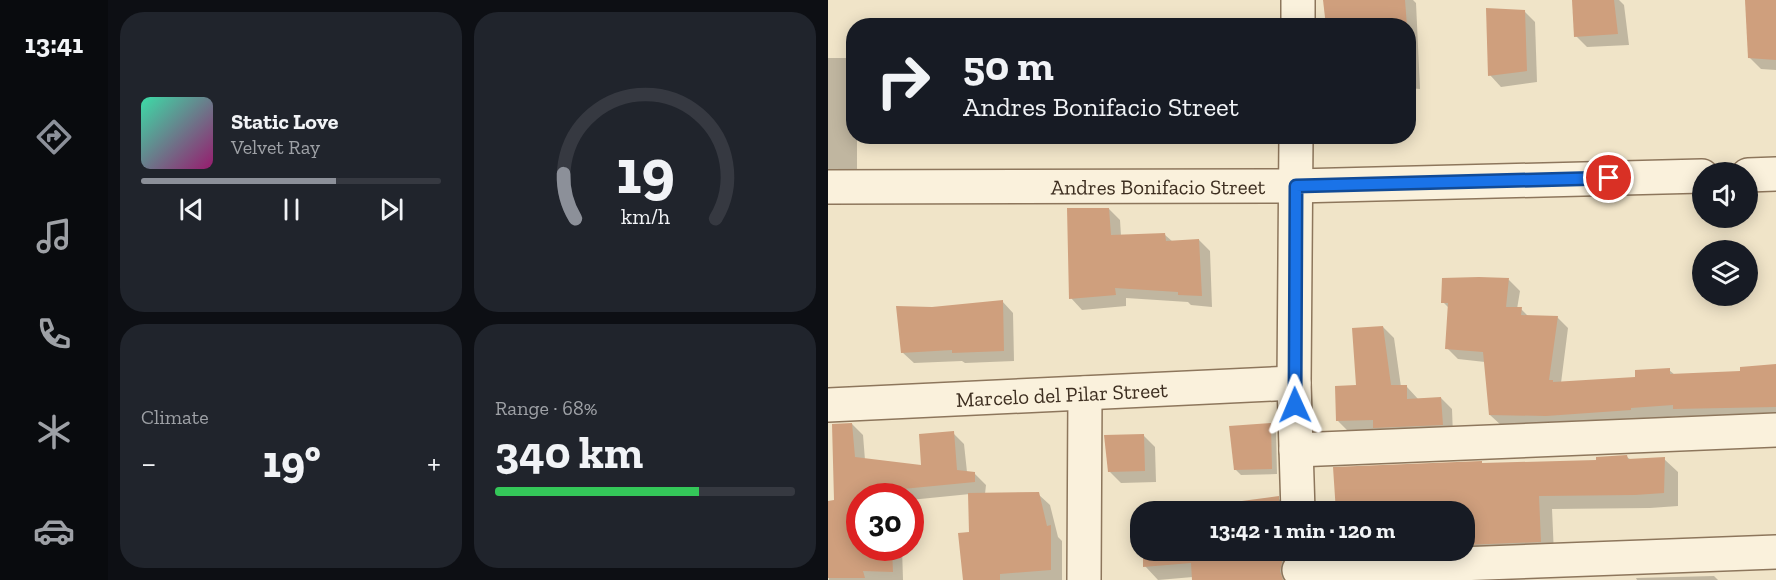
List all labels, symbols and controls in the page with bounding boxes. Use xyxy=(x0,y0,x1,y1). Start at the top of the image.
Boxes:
text: 13:41 xyxy=(25,28,83,60)
text: 50 m xyxy=(963,40,1054,91)
icon: right xyxy=(864,42,942,120)
text: Andres Bonifacio Street xyxy=(963,91,1239,123)
text: Static Love xyxy=(231,108,338,135)
icon: directions xyxy=(33,116,75,158)
text: 19 xyxy=(616,134,674,209)
text: Velvet Ray xyxy=(231,135,320,159)
pin xyxy=(1583,152,1634,203)
icon: arrive xyxy=(1592,161,1625,194)
map controls xyxy=(1692,162,1758,306)
button: sound xyxy=(1692,162,1758,228)
street label: Andres Bonifacio Street xyxy=(1051,174,1266,199)
icon: previous xyxy=(175,193,208,226)
icon: pause xyxy=(275,193,308,226)
icon: next xyxy=(375,193,408,226)
text: km/h xyxy=(621,204,669,229)
icon: music xyxy=(33,215,75,257)
button: layers xyxy=(1692,240,1758,306)
icon: phone xyxy=(33,313,75,355)
position arrow xyxy=(1263,373,1327,437)
street label: Marcelo del Pilar Street xyxy=(955,376,1168,411)
text: Range · 68% xyxy=(495,396,597,420)
text: Climate xyxy=(141,405,209,429)
icon: climate xyxy=(33,411,75,453)
text: 340 km xyxy=(495,426,643,480)
text: 19° xyxy=(263,435,321,489)
text: − xyxy=(141,443,156,482)
text: + xyxy=(427,443,441,482)
speed limit sign: 30 xyxy=(846,483,924,561)
icon: car xyxy=(33,510,75,552)
text: 13:42 · 1 min · 120 m xyxy=(1210,517,1395,544)

